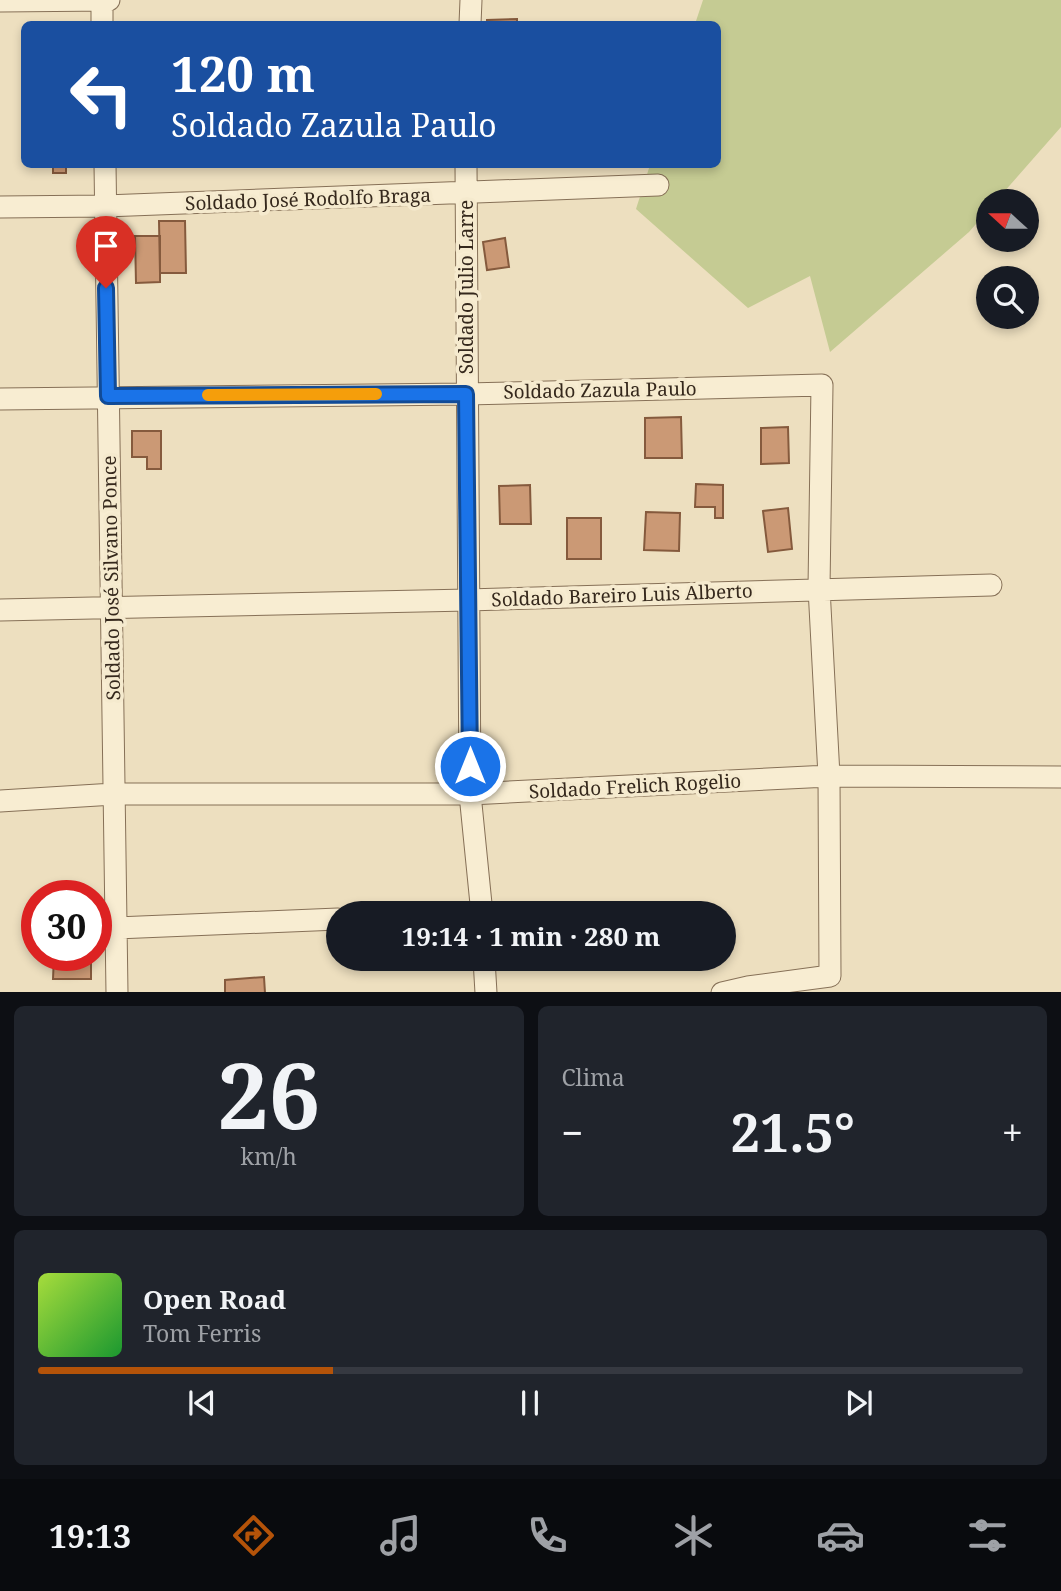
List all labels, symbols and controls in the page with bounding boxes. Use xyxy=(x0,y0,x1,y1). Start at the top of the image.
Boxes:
text: 120 m xyxy=(171,40,315,106)
icon: left xyxy=(56,49,147,140)
text: Soldado Zazula Paulo xyxy=(171,103,497,146)
street label: Soldado José Rodolfo Braga xyxy=(185,182,431,216)
north arrow xyxy=(976,189,1040,252)
map controls xyxy=(976,189,1039,329)
street label: Soldado Julio Larre xyxy=(453,200,479,374)
pin xyxy=(76,216,136,288)
icon: arrive xyxy=(87,227,125,265)
button: search xyxy=(976,266,1039,329)
street label: Soldado Zazula Paulo xyxy=(503,375,697,405)
street label: Soldado José Silvano Ponce xyxy=(96,455,126,701)
street label: Soldado Bareiro Luis Alberto xyxy=(491,577,753,613)
position arrow xyxy=(433,729,507,803)
street label: Soldado Frelich Rogelio xyxy=(528,767,742,805)
speed limit sign: 30 xyxy=(21,880,112,971)
text: 19:14 · 1 min · 280 m xyxy=(401,918,661,954)
text: 26 xyxy=(217,1032,320,1156)
text: Clima xyxy=(562,1061,625,1093)
text: 21.5° xyxy=(731,1096,855,1167)
text: − xyxy=(562,1106,584,1158)
text: + xyxy=(1002,1106,1023,1158)
text: km/h xyxy=(241,1140,297,1172)
text: Open Road xyxy=(143,1281,286,1317)
text: Tom Ferris xyxy=(143,1317,261,1349)
icon: previous xyxy=(183,1384,221,1422)
icon: pause xyxy=(511,1384,549,1422)
icon: next xyxy=(840,1384,878,1422)
icon: directions xyxy=(229,1511,278,1560)
icon: music xyxy=(376,1511,425,1560)
icon: phone xyxy=(523,1511,572,1560)
icon: climate xyxy=(669,1511,718,1560)
icon: car xyxy=(816,1511,865,1560)
icon: filters xyxy=(963,1511,1012,1560)
text: 19:13 xyxy=(49,1514,131,1557)

